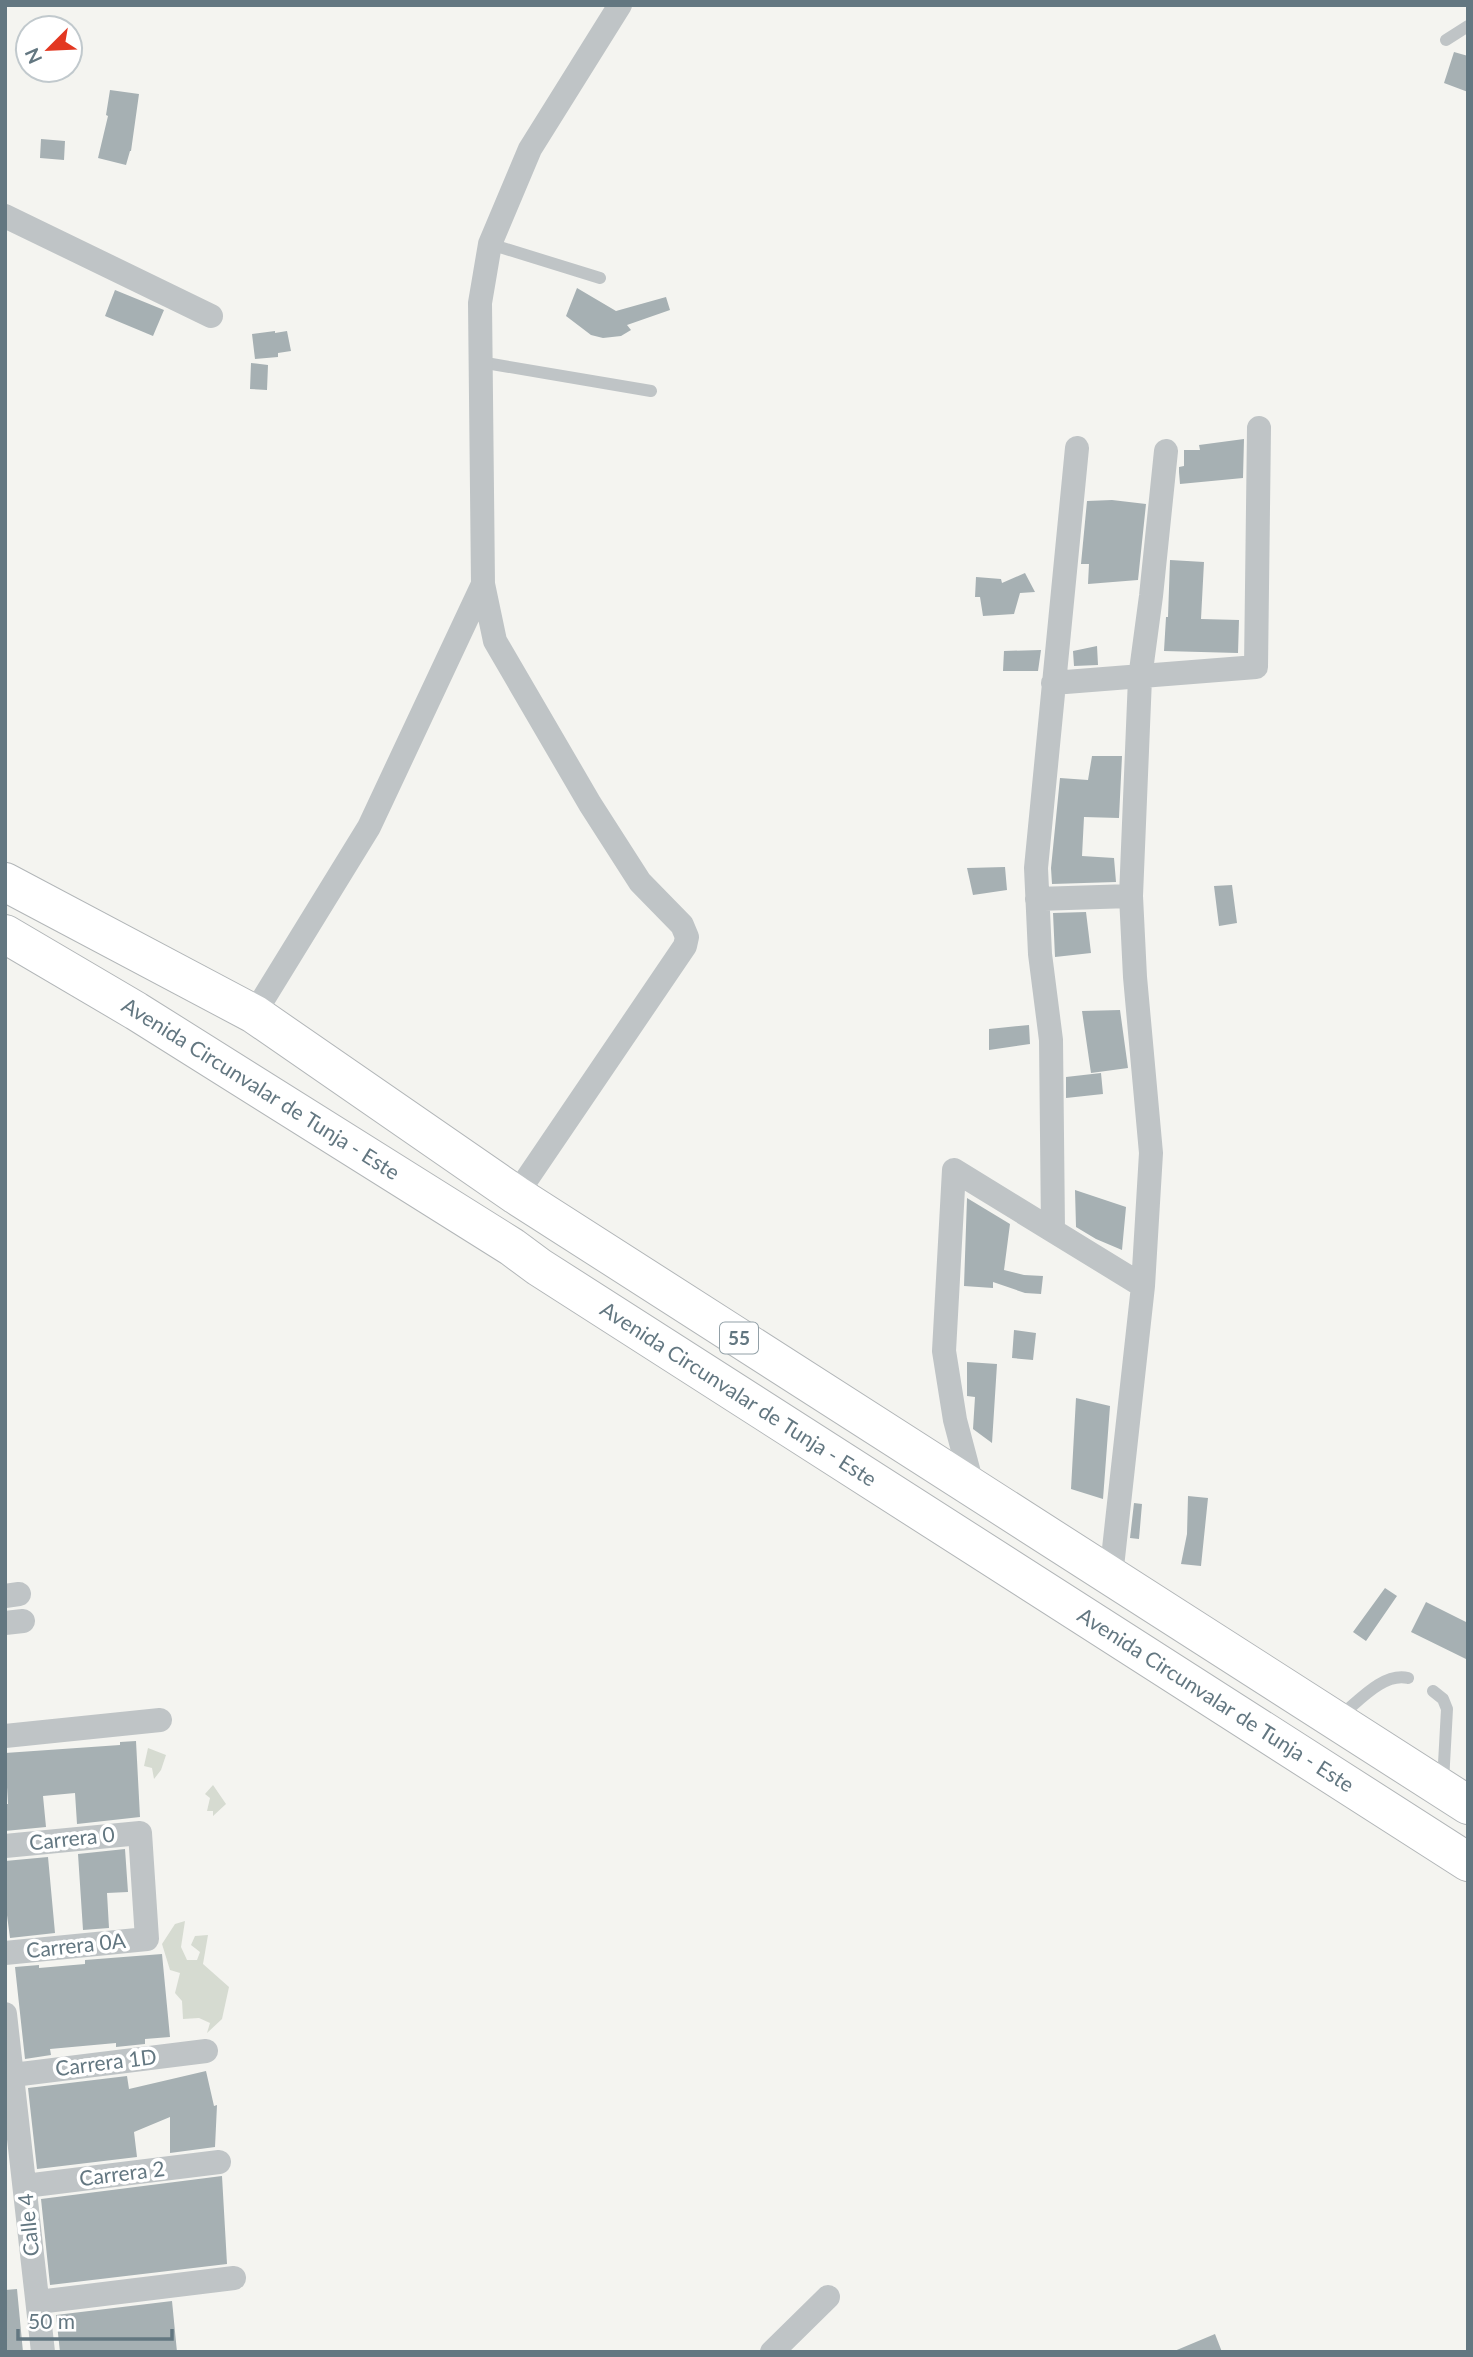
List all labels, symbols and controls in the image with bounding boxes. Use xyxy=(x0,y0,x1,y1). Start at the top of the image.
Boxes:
north arrow xyxy=(14,14,84,84)
text: N xyxy=(20,45,46,67)
street label: Avenida Circunvalar de Tunja - Este xyxy=(118,992,405,1184)
street label: Avenida Circunvalar de Tunja - Este xyxy=(596,1296,882,1491)
road number: 55 xyxy=(720,1322,758,1354)
street label: Avenida Circunvalar de Tunja - Este xyxy=(1074,1601,1359,1797)
street label: Carrera 0 xyxy=(28,1821,116,1854)
street label: Carrera 0A xyxy=(25,1927,128,1962)
street label: Carrera 1D xyxy=(54,2043,158,2080)
street label: Carrera 2 xyxy=(78,2155,166,2190)
street label: Calle 4 xyxy=(12,2193,43,2258)
scale bar xyxy=(18,2298,172,2342)
text: 50 m xyxy=(28,2308,75,2333)

